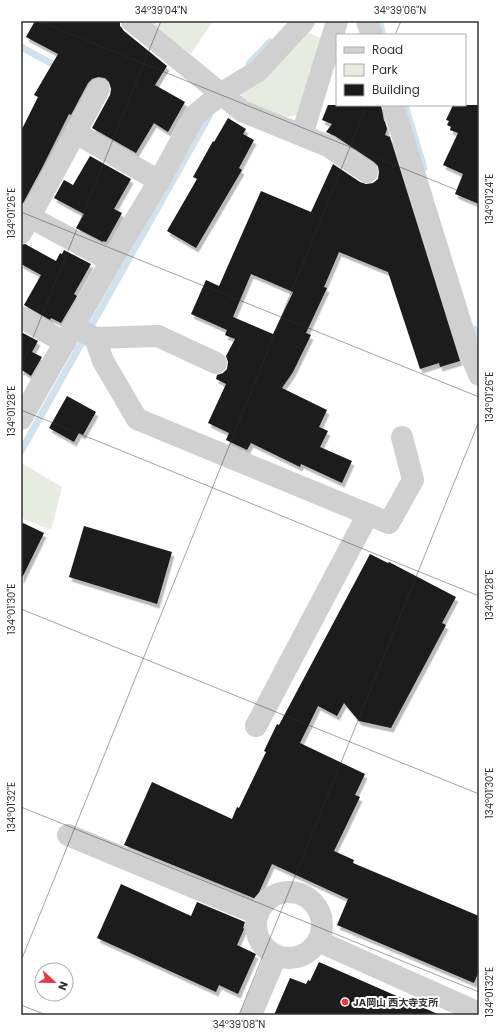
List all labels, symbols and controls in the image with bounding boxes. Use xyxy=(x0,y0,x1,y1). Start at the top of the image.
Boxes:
text: 34°39'04"N xyxy=(135,3,187,18)
text: 34°39'06"N xyxy=(374,3,426,18)
legend xyxy=(336,34,466,106)
text: Road xyxy=(372,41,403,58)
text: Park xyxy=(372,61,399,78)
text: Building xyxy=(372,81,420,98)
text: 134°01'24"E xyxy=(482,174,497,224)
text: 134°01'26"E xyxy=(4,188,19,238)
text: 134°01'26"E xyxy=(482,372,497,422)
text: 134°01'28"E xyxy=(4,386,19,436)
text: 134°01'28"E xyxy=(482,570,497,620)
text: 134°01'30"E xyxy=(4,584,19,634)
text: 134°01'30"E xyxy=(482,768,497,818)
text: 134°01'32"E xyxy=(4,782,19,832)
north arrow xyxy=(34,962,74,1002)
text: 134°01'32"E xyxy=(482,967,497,1017)
text: N xyxy=(54,979,72,993)
place label: JA岡山 西大寺支所 xyxy=(353,995,438,1010)
marker: JA岡山 西大寺支所 xyxy=(340,997,350,1007)
text: 34°39'08"N xyxy=(213,1017,265,1032)

